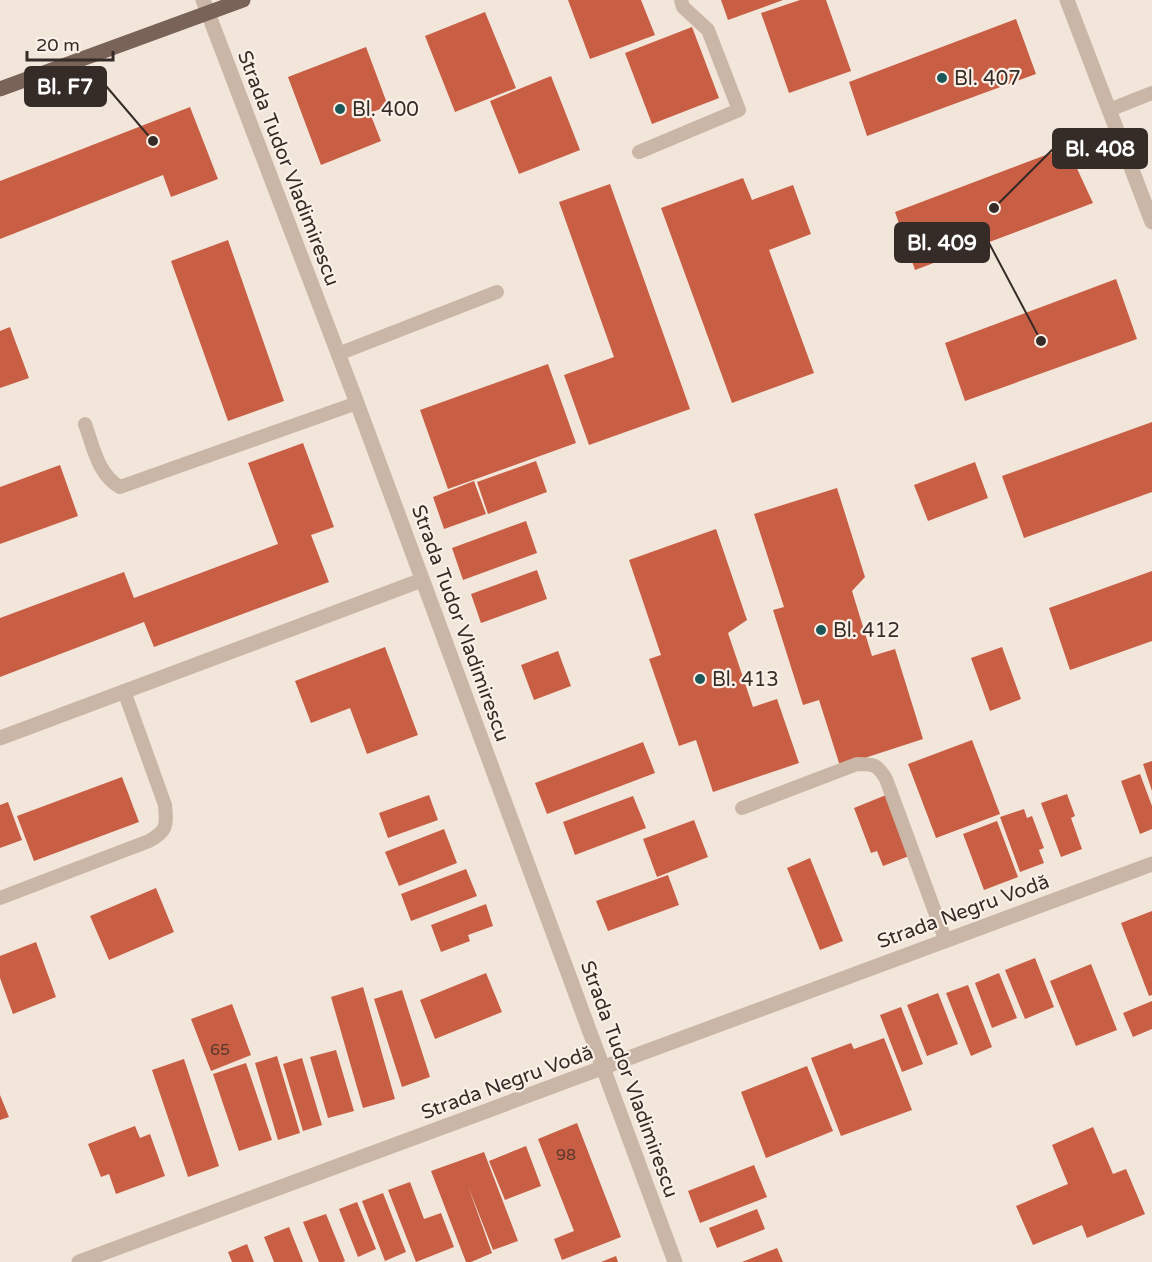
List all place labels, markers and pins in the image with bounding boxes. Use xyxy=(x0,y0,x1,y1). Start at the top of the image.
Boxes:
callout: Bl. F7 xyxy=(25,67,106,106)
place label: Bl. 407 xyxy=(954,67,1021,91)
marker: Bl. 407 xyxy=(935,71,949,85)
place label: Bl. 400 xyxy=(352,98,419,122)
marker: Bl. 400 xyxy=(333,102,347,116)
callout: Bl. 408 xyxy=(1053,129,1147,168)
callout: Bl. 409 xyxy=(895,223,989,262)
place label: Bl. 412 xyxy=(833,619,900,643)
marker: Bl. 412 xyxy=(814,623,828,637)
place label: Bl. 413 xyxy=(712,668,779,692)
marker: Bl. 413 xyxy=(693,672,707,686)

